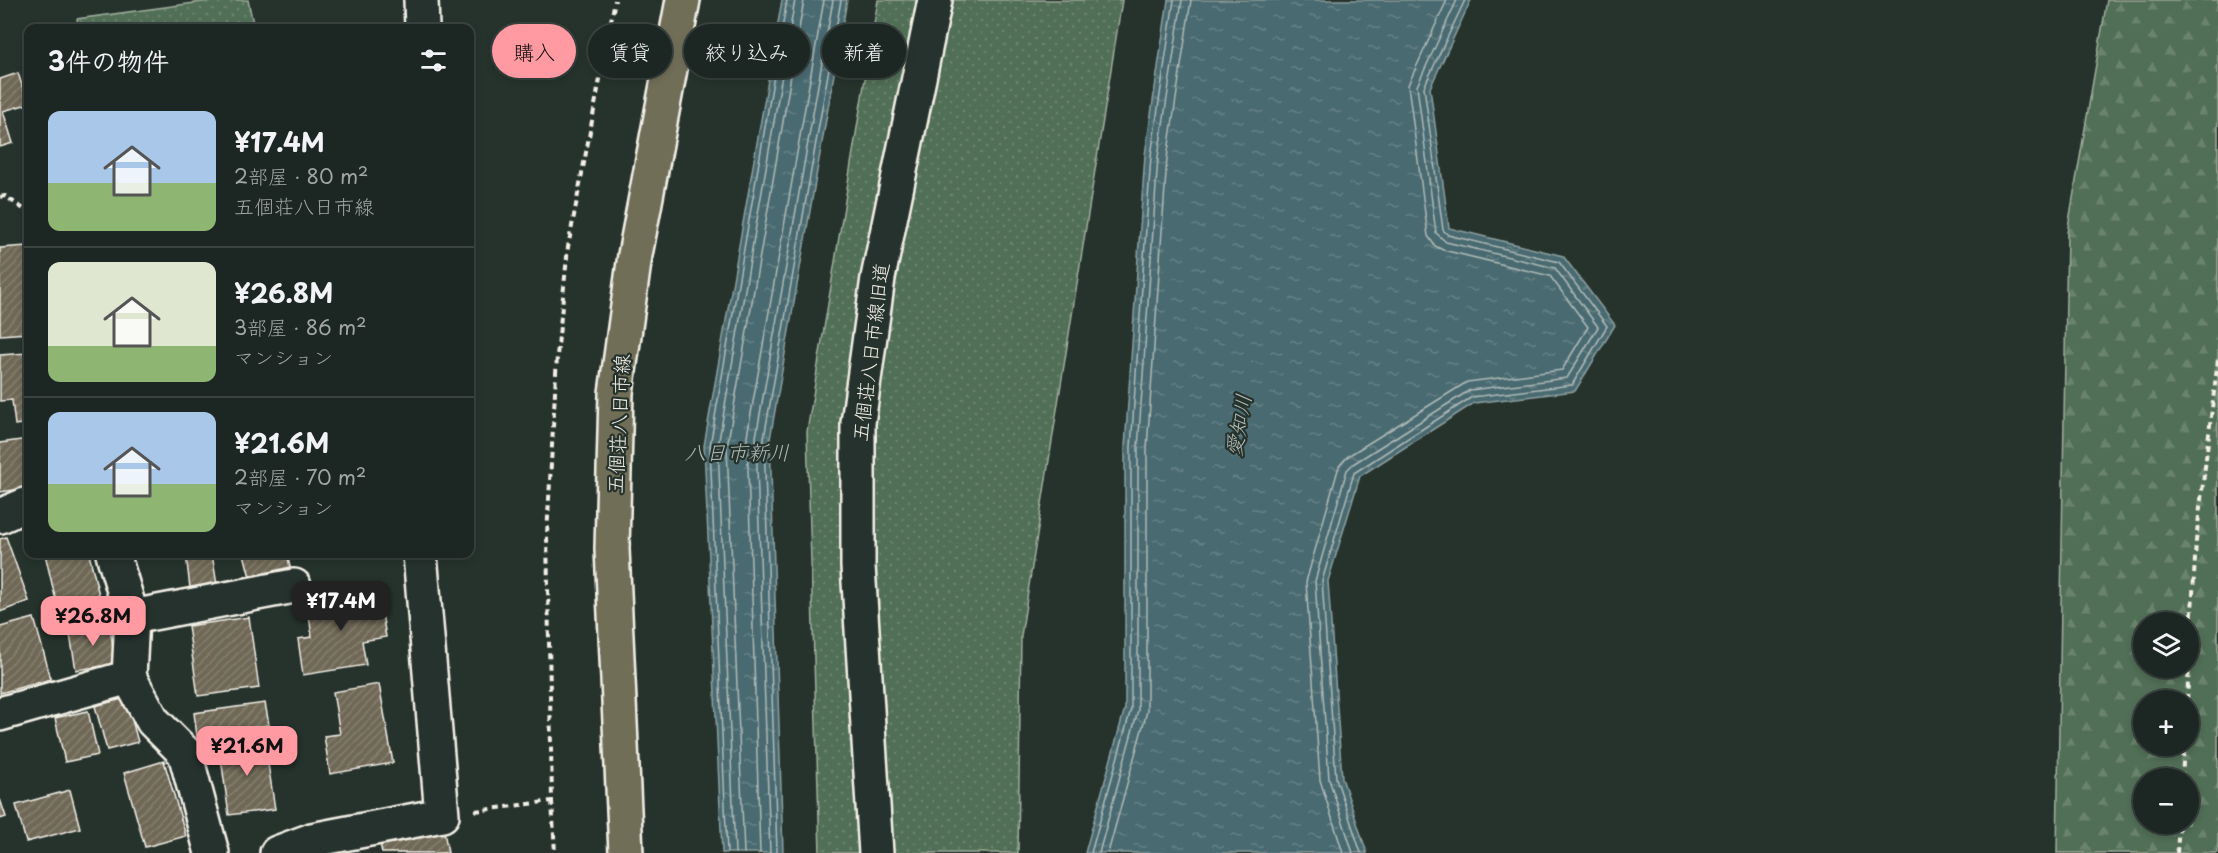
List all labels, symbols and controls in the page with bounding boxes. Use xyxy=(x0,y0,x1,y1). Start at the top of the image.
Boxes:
chip: 購入 xyxy=(492,24,576,78)
chip: 賃貸 xyxy=(588,24,672,78)
chip: 絞り込み xyxy=(684,24,810,78)
chip: 新着 xyxy=(822,24,906,78)
text: 3件の物件 xyxy=(48,41,169,80)
icon: filters xyxy=(417,44,450,77)
text: ¥17.4M xyxy=(234,122,325,161)
icon: home xyxy=(96,135,168,207)
text: 2部屋 · 80 m² xyxy=(234,161,368,191)
text: 五個荘八日市線 xyxy=(234,191,374,221)
street label: 五個荘八日市線旧道 xyxy=(844,261,896,443)
text: ¥26.8M xyxy=(234,273,334,312)
icon: home xyxy=(96,286,168,358)
text: 3部屋 · 86 m² xyxy=(234,312,367,342)
text: マンション xyxy=(234,342,333,372)
street label: 五個荘八日市線 xyxy=(599,353,637,495)
water label: 愛知川 xyxy=(1216,391,1258,459)
text: ¥21.6M xyxy=(234,423,329,462)
water label: 八日市新川 xyxy=(685,435,790,467)
icon: home xyxy=(96,436,168,508)
text: 2部屋 · 70 m² xyxy=(234,462,366,492)
text: マンション xyxy=(234,492,333,522)
pin: ¥17.4M xyxy=(292,581,390,632)
text: ¥17.4M xyxy=(306,585,376,615)
pin: ¥26.8M xyxy=(44,596,142,647)
text: ¥26.8M xyxy=(55,600,131,630)
map controls xyxy=(2133,612,2199,834)
button: layers xyxy=(2133,612,2199,678)
button: + xyxy=(2133,690,2199,756)
pin: ¥21.6M xyxy=(198,726,296,777)
text: ¥21.6M xyxy=(210,730,284,760)
button: − xyxy=(2133,768,2199,834)

